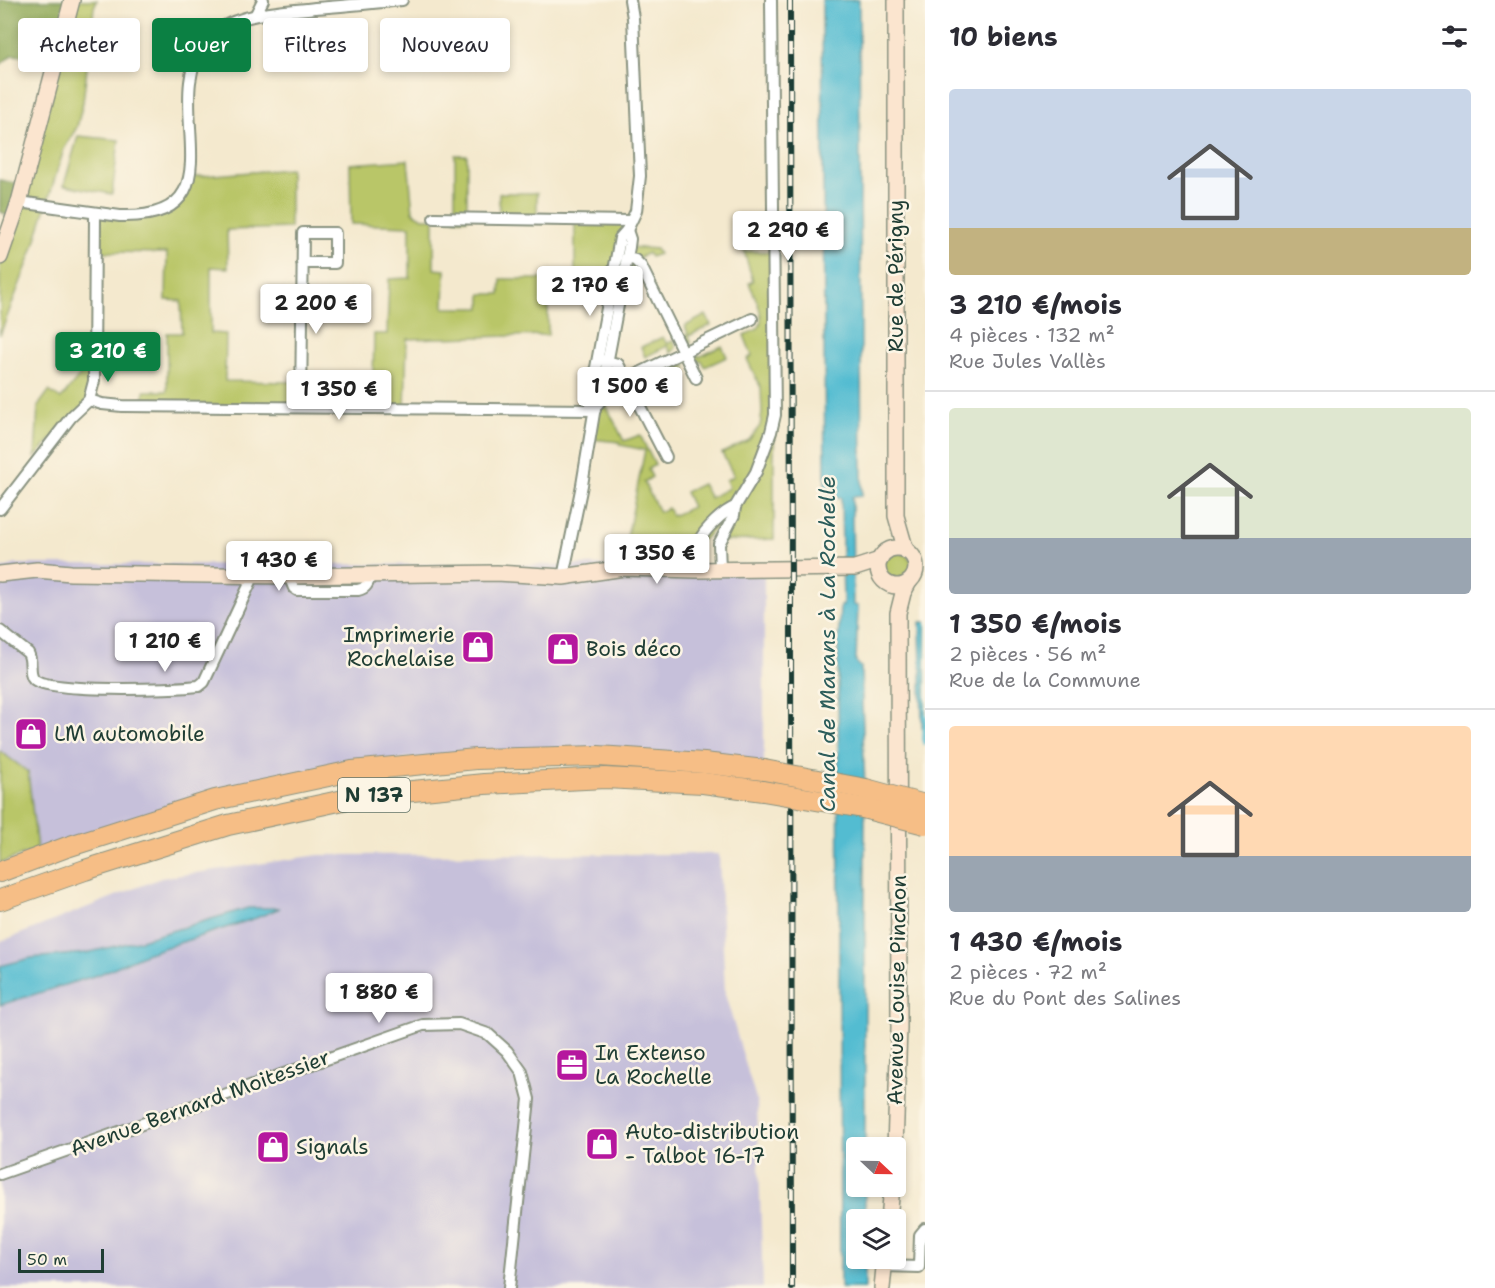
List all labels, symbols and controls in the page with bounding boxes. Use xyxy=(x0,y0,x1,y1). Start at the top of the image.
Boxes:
chip: Acheter xyxy=(18,18,140,72)
chip: Louer xyxy=(152,18,251,72)
chip: Filtres xyxy=(263,18,368,72)
chip: Nouveau xyxy=(380,18,510,72)
text: 10 biens xyxy=(949,19,1058,54)
icon: filters xyxy=(1438,20,1471,53)
icon: home xyxy=(1156,128,1264,236)
street label: Rue de Périgny xyxy=(882,200,910,352)
pin: 2 290 € xyxy=(733,211,843,262)
text: 2 290 € xyxy=(747,217,829,243)
pin: 2 170 € xyxy=(535,266,645,317)
text: 2 170 € xyxy=(551,272,629,298)
pin: 2 200 € xyxy=(261,284,371,335)
text: 3 210 €/mois xyxy=(949,287,1122,322)
text: 2 200 € xyxy=(274,290,358,316)
text: 4 pièces · 132 m² xyxy=(949,322,1115,348)
pin: 3 210 € xyxy=(53,332,163,383)
text: 3 210 € xyxy=(69,338,147,364)
text: Rue Jules Vallès xyxy=(949,348,1106,374)
pin: 1 500 € xyxy=(575,367,685,418)
pin: 1 350 € xyxy=(284,370,394,421)
text: 1 500 € xyxy=(591,373,669,399)
text: 1 350 € xyxy=(300,376,378,402)
icon: home xyxy=(1156,447,1264,555)
water label: Canal de Marans à La Rochelle xyxy=(813,476,842,812)
pin: 1 350 € xyxy=(602,534,712,585)
text: 1 350 € xyxy=(618,540,696,566)
pin: 1 430 € xyxy=(224,541,334,592)
text: 1 430 € xyxy=(240,547,318,573)
text: 1 350 €/mois xyxy=(949,606,1122,641)
place label: Imprimerie Rochelaise xyxy=(343,621,455,673)
pin: 1 210 € xyxy=(110,622,220,673)
text: 1 210 € xyxy=(129,628,201,654)
shop icon: Imprimerie Rochelaise xyxy=(460,629,496,665)
shop icon: Bois déco xyxy=(545,631,581,667)
place label: Bois déco xyxy=(586,635,682,663)
text: 2 pièces · 56 m² xyxy=(949,641,1107,667)
text: Rue de la Commune xyxy=(949,667,1141,693)
shop icon: LM automobile xyxy=(13,716,49,752)
place label: LM automobile xyxy=(54,720,205,748)
icon: home xyxy=(1156,765,1264,873)
road number: N 137 xyxy=(338,778,410,812)
street label: Avenue Louise Pinchon xyxy=(881,874,913,1106)
text: 1 430 €/mois xyxy=(949,924,1122,959)
text: 2 pièces · 72 m² xyxy=(949,959,1107,985)
pin: 1 880 € xyxy=(324,973,434,1024)
text: 1 880 € xyxy=(340,979,418,1005)
text: Rue du Pont des Salines xyxy=(949,985,1181,1011)
place label: In Extenso La Rochelle xyxy=(595,1039,712,1091)
street label: Avenue Bernard Moitessier xyxy=(66,1043,334,1163)
office icon: In Extenso La Rochelle xyxy=(554,1047,590,1083)
place label: Auto-distribution - Talbot 16-17 xyxy=(625,1118,799,1170)
shop icon: Auto-distribution - Talbot 16-17 xyxy=(584,1126,620,1162)
shop icon: Signals xyxy=(255,1129,291,1165)
place label: Signals xyxy=(296,1133,369,1161)
north arrow xyxy=(846,1137,906,1197)
map controls xyxy=(846,1137,906,1269)
button: layers xyxy=(846,1209,906,1269)
scale bar xyxy=(18,1246,104,1274)
text: 50 m xyxy=(27,1249,67,1270)

